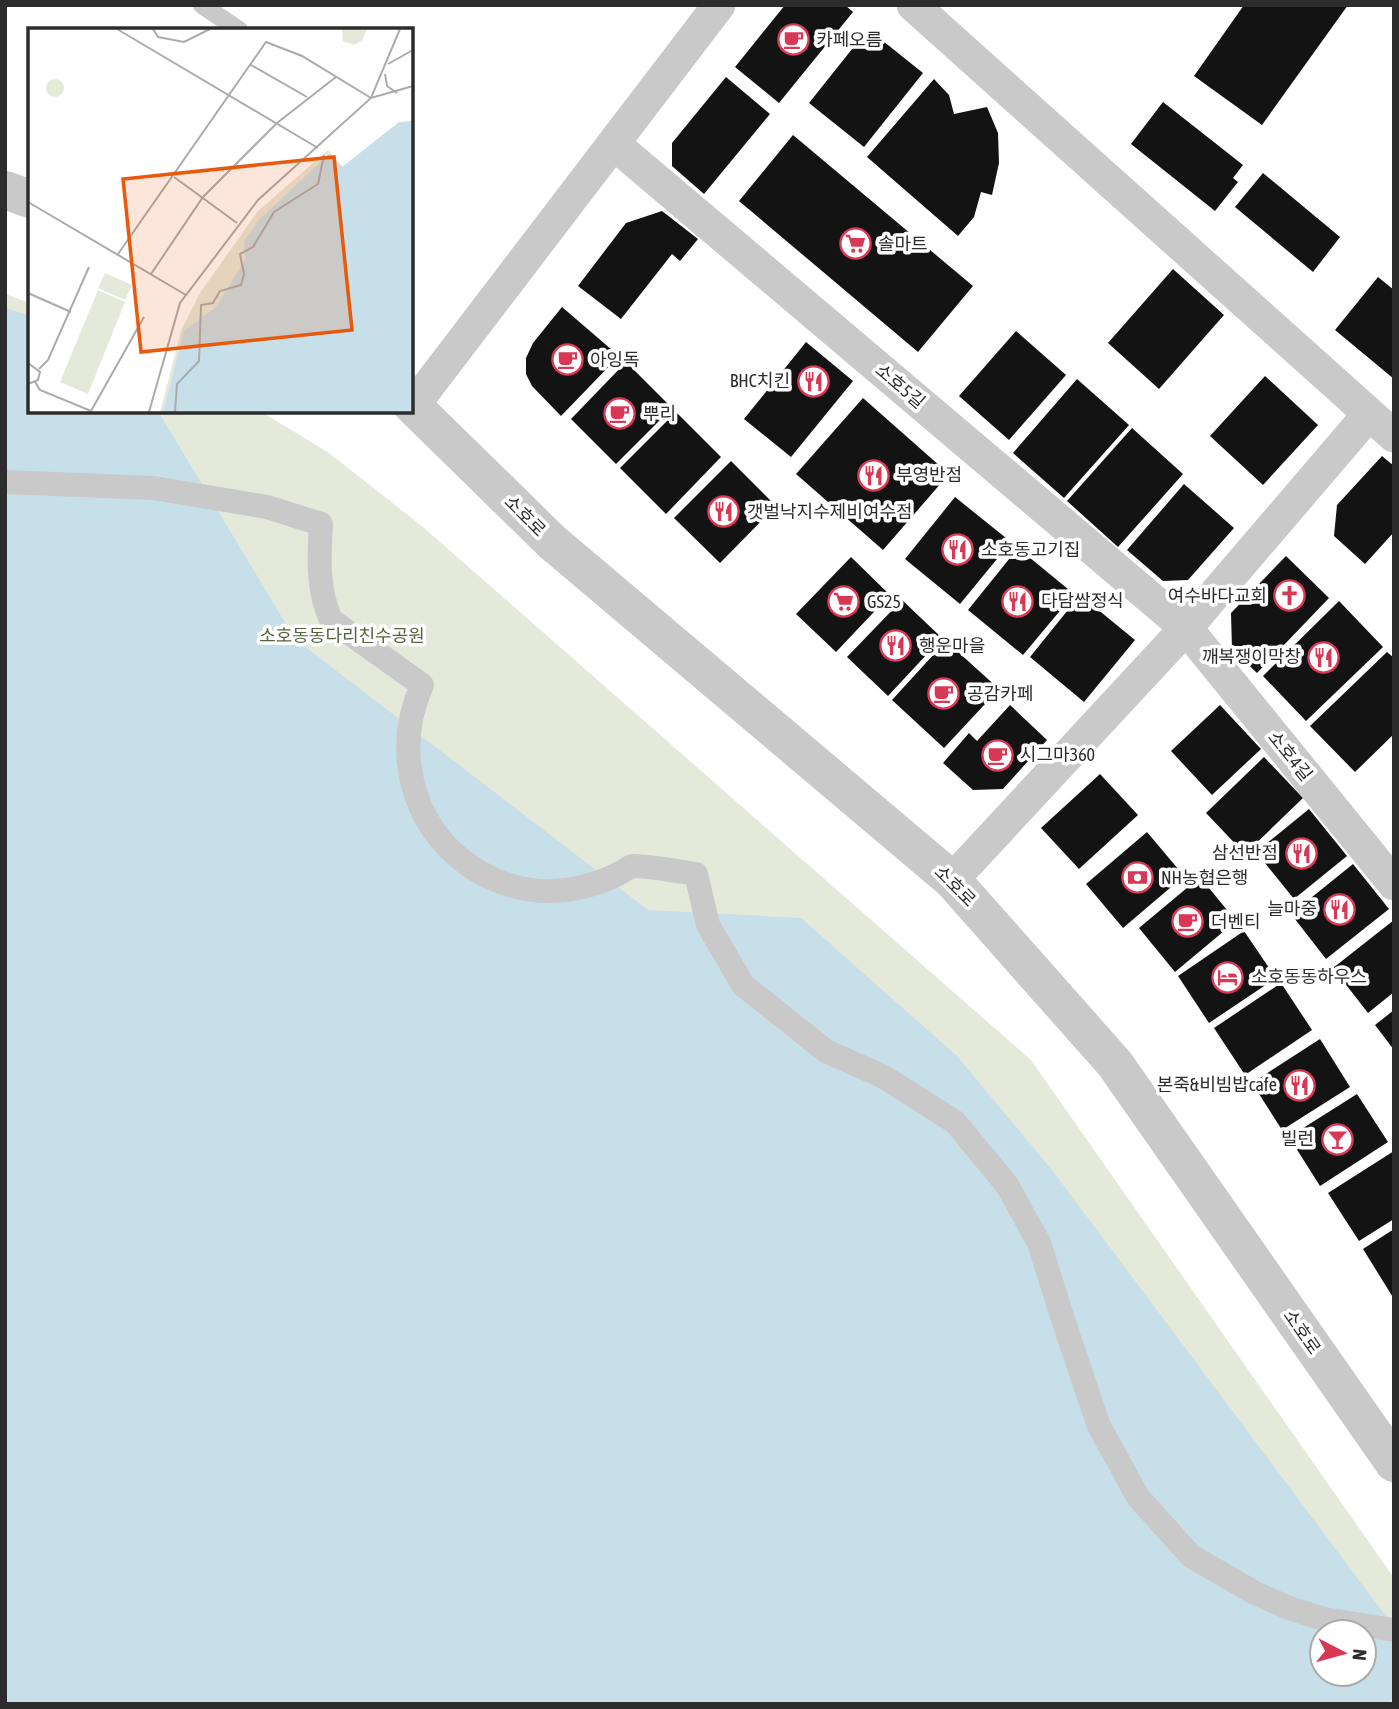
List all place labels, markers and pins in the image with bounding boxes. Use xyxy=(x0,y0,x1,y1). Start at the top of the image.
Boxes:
cafe icon: 카페오름 xyxy=(776,23,810,57)
place label: 카페오름 xyxy=(816,29,882,50)
supermarket icon: 솔마트 xyxy=(838,227,872,261)
place label: 솔마트 xyxy=(878,233,928,254)
cafe icon: 아잉독 xyxy=(550,343,584,377)
place label: 아잉독 xyxy=(590,349,640,370)
restaurant icon: BHC치킨 xyxy=(796,364,830,398)
place label: BHC치킨 xyxy=(730,370,790,391)
cafe icon: 뿌리 xyxy=(603,397,637,431)
place label: 뿌리 xyxy=(643,403,676,424)
restaurant icon: 부영반점 xyxy=(856,458,890,492)
place label: 부영반점 xyxy=(896,464,962,485)
restaurant icon: 갯벌낙지수제비여수점 xyxy=(707,495,741,529)
place label: 갯벌낙지수제비여수점 xyxy=(747,501,913,522)
restaurant icon: 소호동고기집 xyxy=(941,533,975,567)
place label: 소호동고기집 xyxy=(981,539,1080,560)
church icon: 여수바다교회 xyxy=(1273,579,1307,613)
restaurant icon: 다담쌈정식 xyxy=(1001,584,1035,618)
supermarket icon: GS25 xyxy=(827,585,861,619)
place label: 여수바다교회 xyxy=(1168,585,1267,606)
place label: 다담쌈정식 xyxy=(1041,590,1124,611)
place label: GS25 xyxy=(867,591,901,612)
restaurant icon: 행운마을 xyxy=(879,629,913,663)
place label: 행운마을 xyxy=(919,635,985,656)
restaurant icon: 깨복쟁이막창 xyxy=(1307,640,1341,674)
place label: 깨복쟁이막창 xyxy=(1202,646,1301,667)
cafe icon: 공감카페 xyxy=(927,677,961,711)
place label: 공감카페 xyxy=(967,683,1033,704)
cafe icon: 시그마360 xyxy=(980,738,1014,772)
place label: 시그마360 xyxy=(1020,744,1095,765)
restaurant icon: 삼선반점 xyxy=(1284,836,1318,870)
place label: 삼선반점 xyxy=(1212,842,1278,863)
bank icon: NH농협은행 xyxy=(1121,861,1155,895)
place label: NH농협은행 xyxy=(1161,867,1248,888)
restaurant icon: 늘마중 xyxy=(1323,892,1357,926)
place label: 늘마중 xyxy=(1267,898,1317,919)
cafe icon: 더벤티 xyxy=(1171,905,1205,939)
place label: 더벤티 xyxy=(1211,911,1261,932)
hotel icon: 소호동동하우스 xyxy=(1211,960,1245,994)
place label: 소호동동하우스 xyxy=(1251,966,1367,987)
restaurant icon: 본죽&비빔밥cafe xyxy=(1283,1068,1317,1102)
place label: 본죽&비빔밥cafe xyxy=(1157,1074,1277,1095)
bar icon: 빌런 xyxy=(1320,1122,1354,1156)
place label: 빌런 xyxy=(1281,1128,1314,1149)

